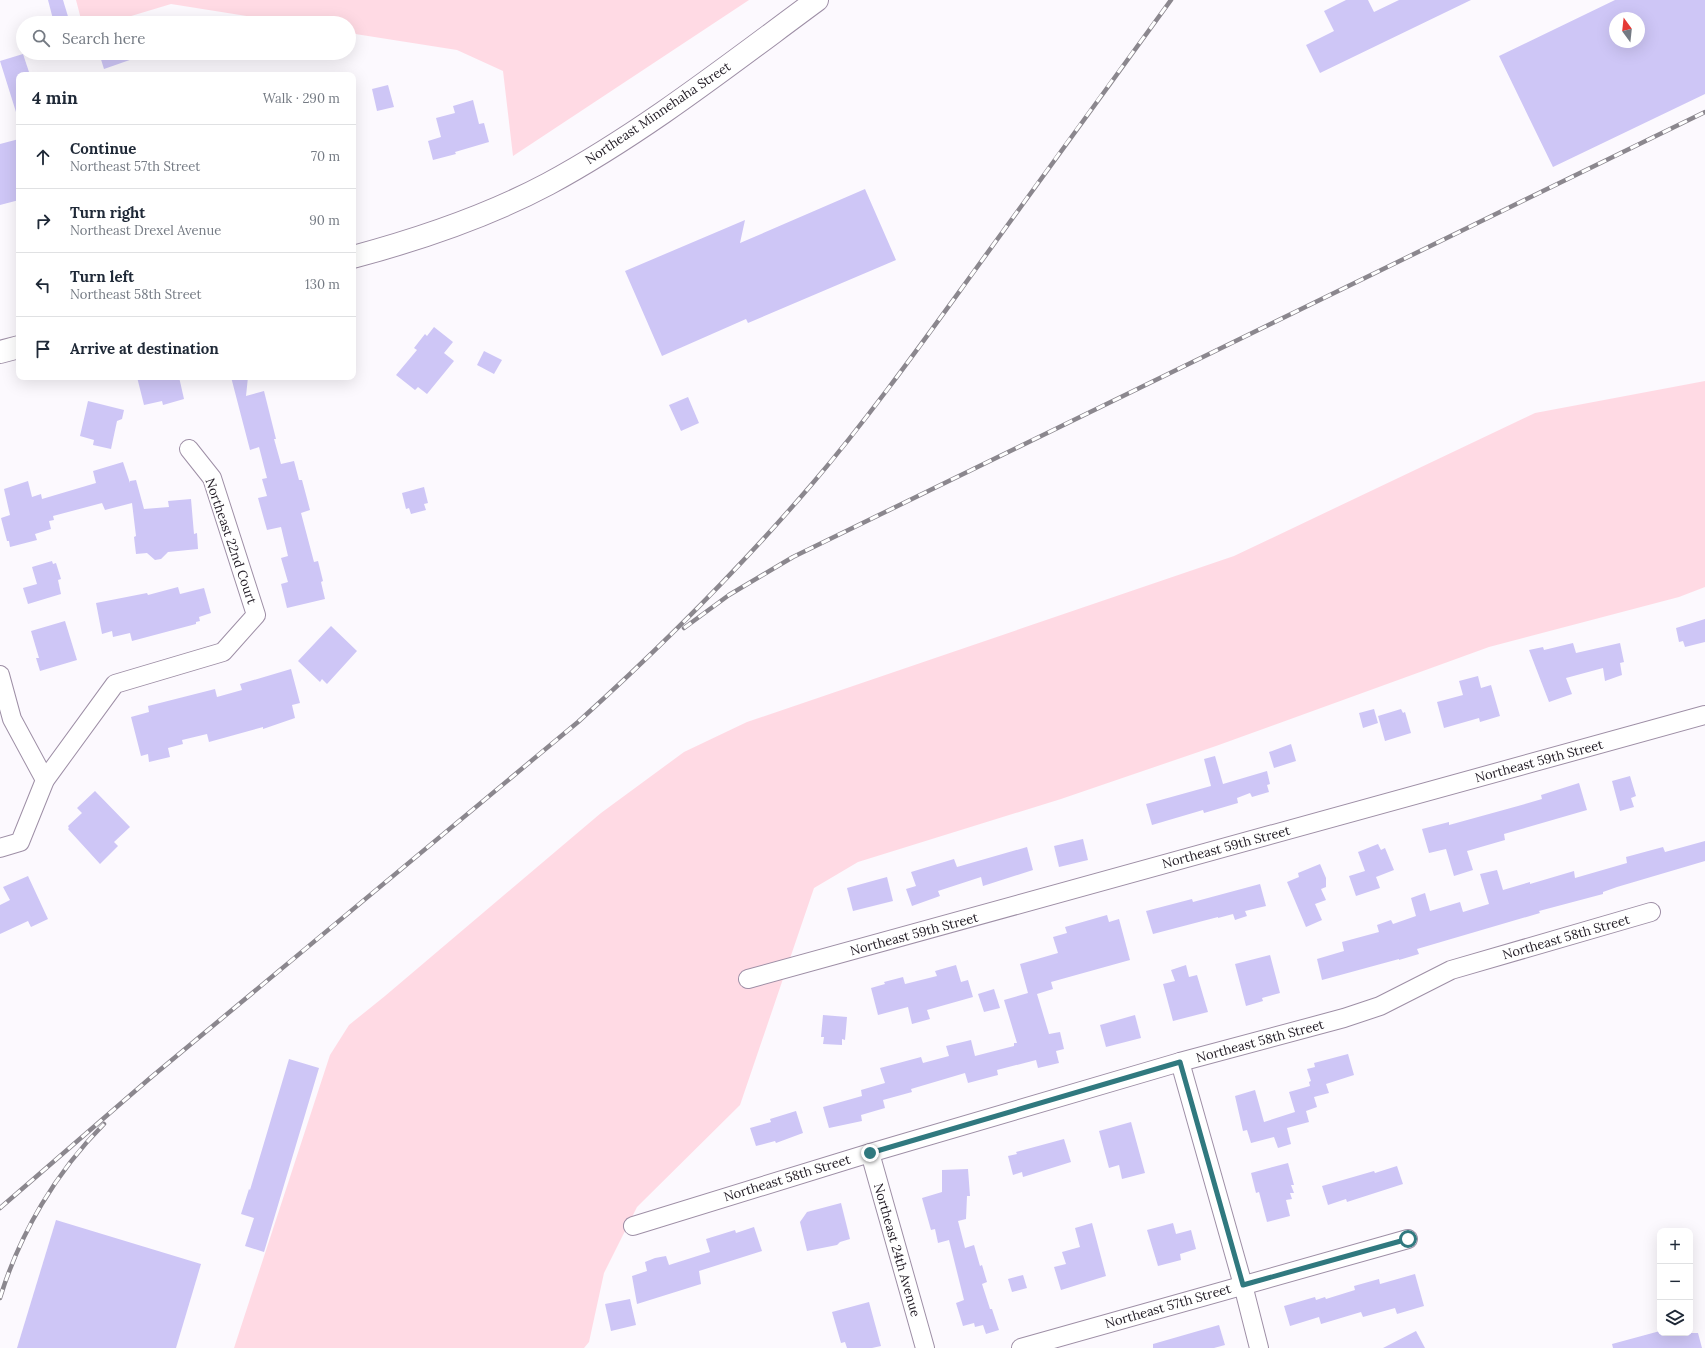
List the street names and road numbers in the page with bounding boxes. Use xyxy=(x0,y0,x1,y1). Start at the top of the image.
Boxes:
street label: Northeast Minnehaha Street xyxy=(582,58,734,168)
street label: Northeast 22nd Court xyxy=(201,476,261,606)
street label: Northeast 59th Street xyxy=(1473,736,1605,786)
street label: Northeast 59th Street xyxy=(1160,822,1292,872)
street label: Northeast 59th Street xyxy=(848,909,980,959)
street label: Northeast 58th Street xyxy=(1500,911,1632,963)
street label: Northeast 58th Street xyxy=(1194,1016,1326,1066)
street label: Northeast 58th Street xyxy=(722,1151,852,1205)
street label: Northeast 24th Avenue xyxy=(870,1181,924,1319)
street label: Northeast 57th Street xyxy=(1103,1280,1233,1332)

